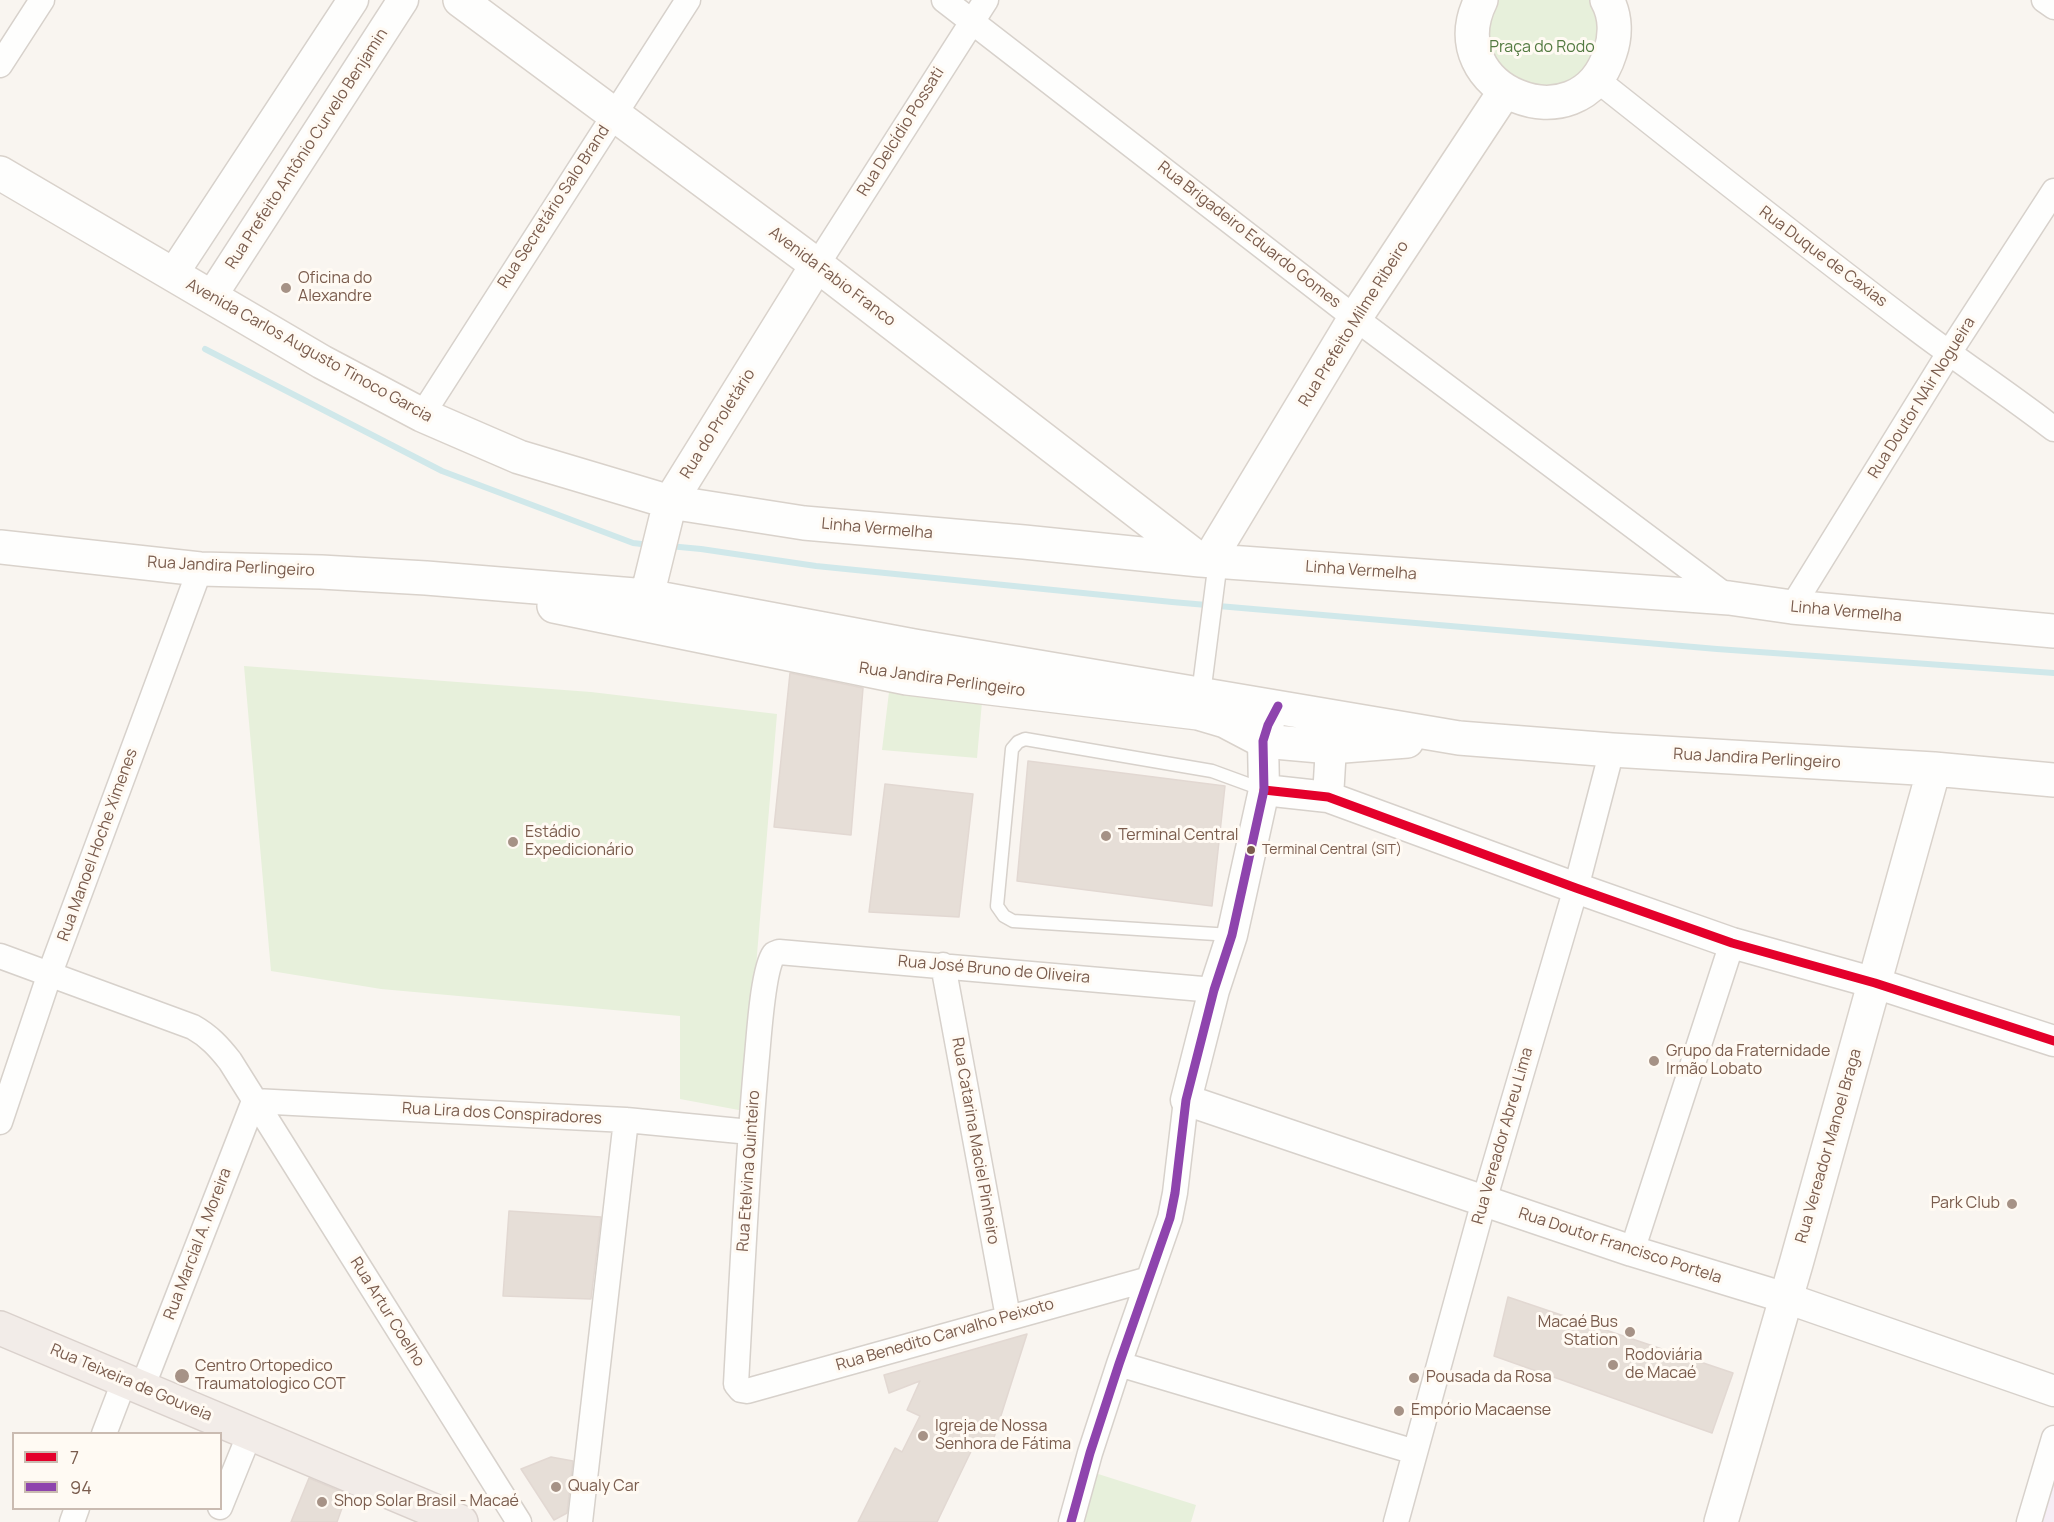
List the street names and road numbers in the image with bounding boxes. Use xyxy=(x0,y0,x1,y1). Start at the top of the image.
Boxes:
street label: Rua Prefeito Antônio Curvelo Benjamin xyxy=(222,25,392,273)
street label: Rua Delcídio Possati xyxy=(853,64,949,200)
street label: Rua Secretário Salo Brand xyxy=(494,122,614,292)
street label: Rua Brigadeiro Eduardo Gomes xyxy=(1154,158,1344,312)
street label: Rua Duque de Caxias xyxy=(1755,203,1891,311)
street label: Avenida Fabio Franco xyxy=(765,223,899,331)
street label: Rua Prefeito Milme Ribeiro xyxy=(1295,238,1413,410)
street label: Avenida Carlos Augusto Tinoco Garcia xyxy=(183,275,435,427)
street label: Rua Doutor NAir Nogueira xyxy=(1864,314,1980,482)
street label: Rua do Proletário xyxy=(676,366,760,482)
street label: Linha Vermelha xyxy=(820,515,934,543)
street label: Rua Jandira Perlingeiro xyxy=(147,553,315,581)
street label: Linha Vermelha xyxy=(1305,558,1417,584)
street label: Linha Vermelha xyxy=(1789,598,1903,626)
street label: Rua Jandira Perlingeiro xyxy=(858,659,1026,701)
street label: Rua Jandira Perlingeiro xyxy=(1673,745,1841,773)
street label: Rua Manoel Hoche Ximenes xyxy=(54,746,142,944)
street label: Rua José Bruno de Oliveira xyxy=(897,952,1091,988)
street label: Rua Catarina Maciel Pinheiro xyxy=(947,1036,1003,1246)
street label: Rua Vereador Abreu Lima xyxy=(1469,1045,1537,1227)
street label: Rua Vereador Manoel Braga xyxy=(1792,1047,1866,1245)
street label: Rua Etelvina Quinteiro xyxy=(734,1090,764,1252)
street label: Rua Lira dos Conspiradores xyxy=(402,1099,602,1129)
street label: Rua Marcial A. Moreira xyxy=(160,1165,236,1323)
street label: Rua Doutor Francisco Portela xyxy=(1516,1204,1724,1288)
street label: Rua Artur Coelho xyxy=(346,1254,428,1370)
street label: Rua Benedito Carvalho Peixoto xyxy=(834,1295,1056,1375)
street label: Rua Teixeira de Gouveia xyxy=(47,1340,215,1426)

